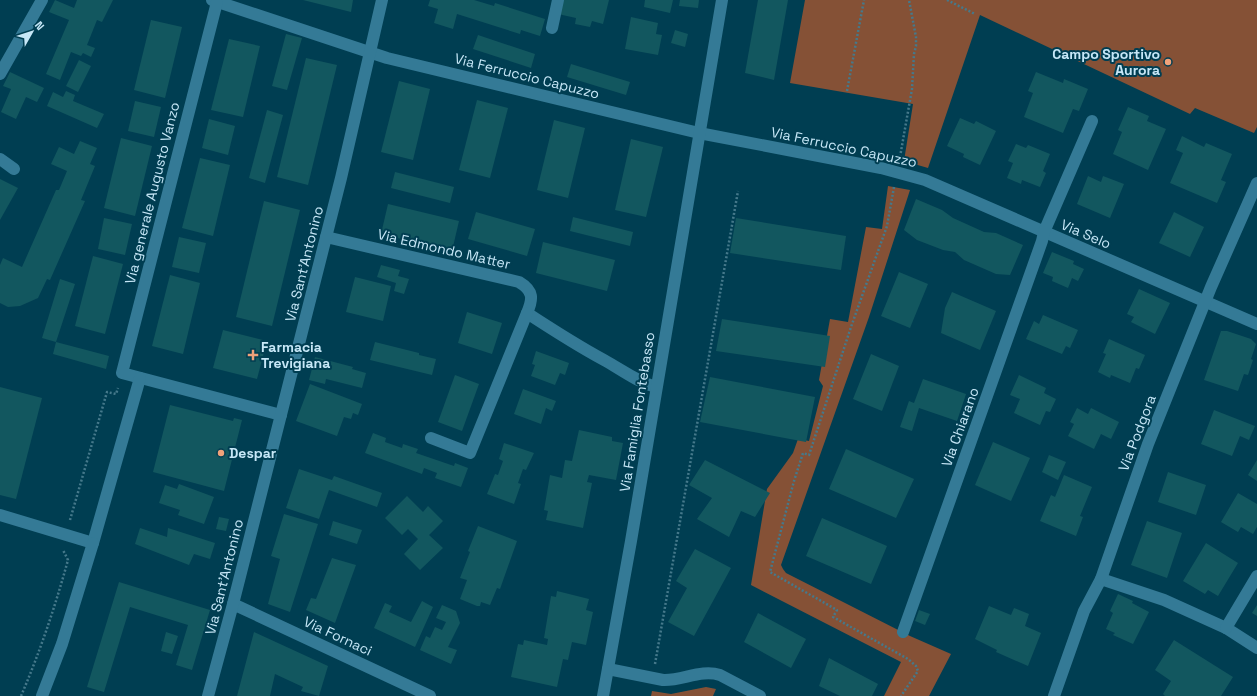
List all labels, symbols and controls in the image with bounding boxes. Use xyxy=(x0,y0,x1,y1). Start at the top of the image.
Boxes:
north arrow xyxy=(12,12,52,52)
text: N xyxy=(32,18,48,33)
place label: Campo Sportivo Aurora xyxy=(1052,45,1160,79)
street label: Via Ferruccio Capuzzo xyxy=(453,49,601,103)
marker: Campo Sportivo Aurora xyxy=(1163,57,1173,67)
street label: Via generale Augusto Vanzo xyxy=(121,100,183,286)
street label: Via Ferruccio Capuzzo xyxy=(769,123,919,171)
street label: Via Sant'Antonino xyxy=(281,204,327,324)
street label: Via Selo xyxy=(1058,215,1114,253)
street label: Via Edmondo Matter xyxy=(376,225,512,273)
street label: Via Famiglia Fontebasso xyxy=(615,331,659,493)
place label: Farmacia Trevigiana xyxy=(261,338,330,372)
marker: Farmacia Trevigiana xyxy=(248,350,258,360)
street label: Via Chiarano xyxy=(937,385,983,469)
street label: Via Podgora xyxy=(1114,392,1160,474)
place label: Despar xyxy=(229,444,277,462)
marker: Despar xyxy=(216,448,226,458)
street label: Via Sant'Antonino xyxy=(201,517,247,637)
street label: Via Fornaci xyxy=(301,612,375,660)

